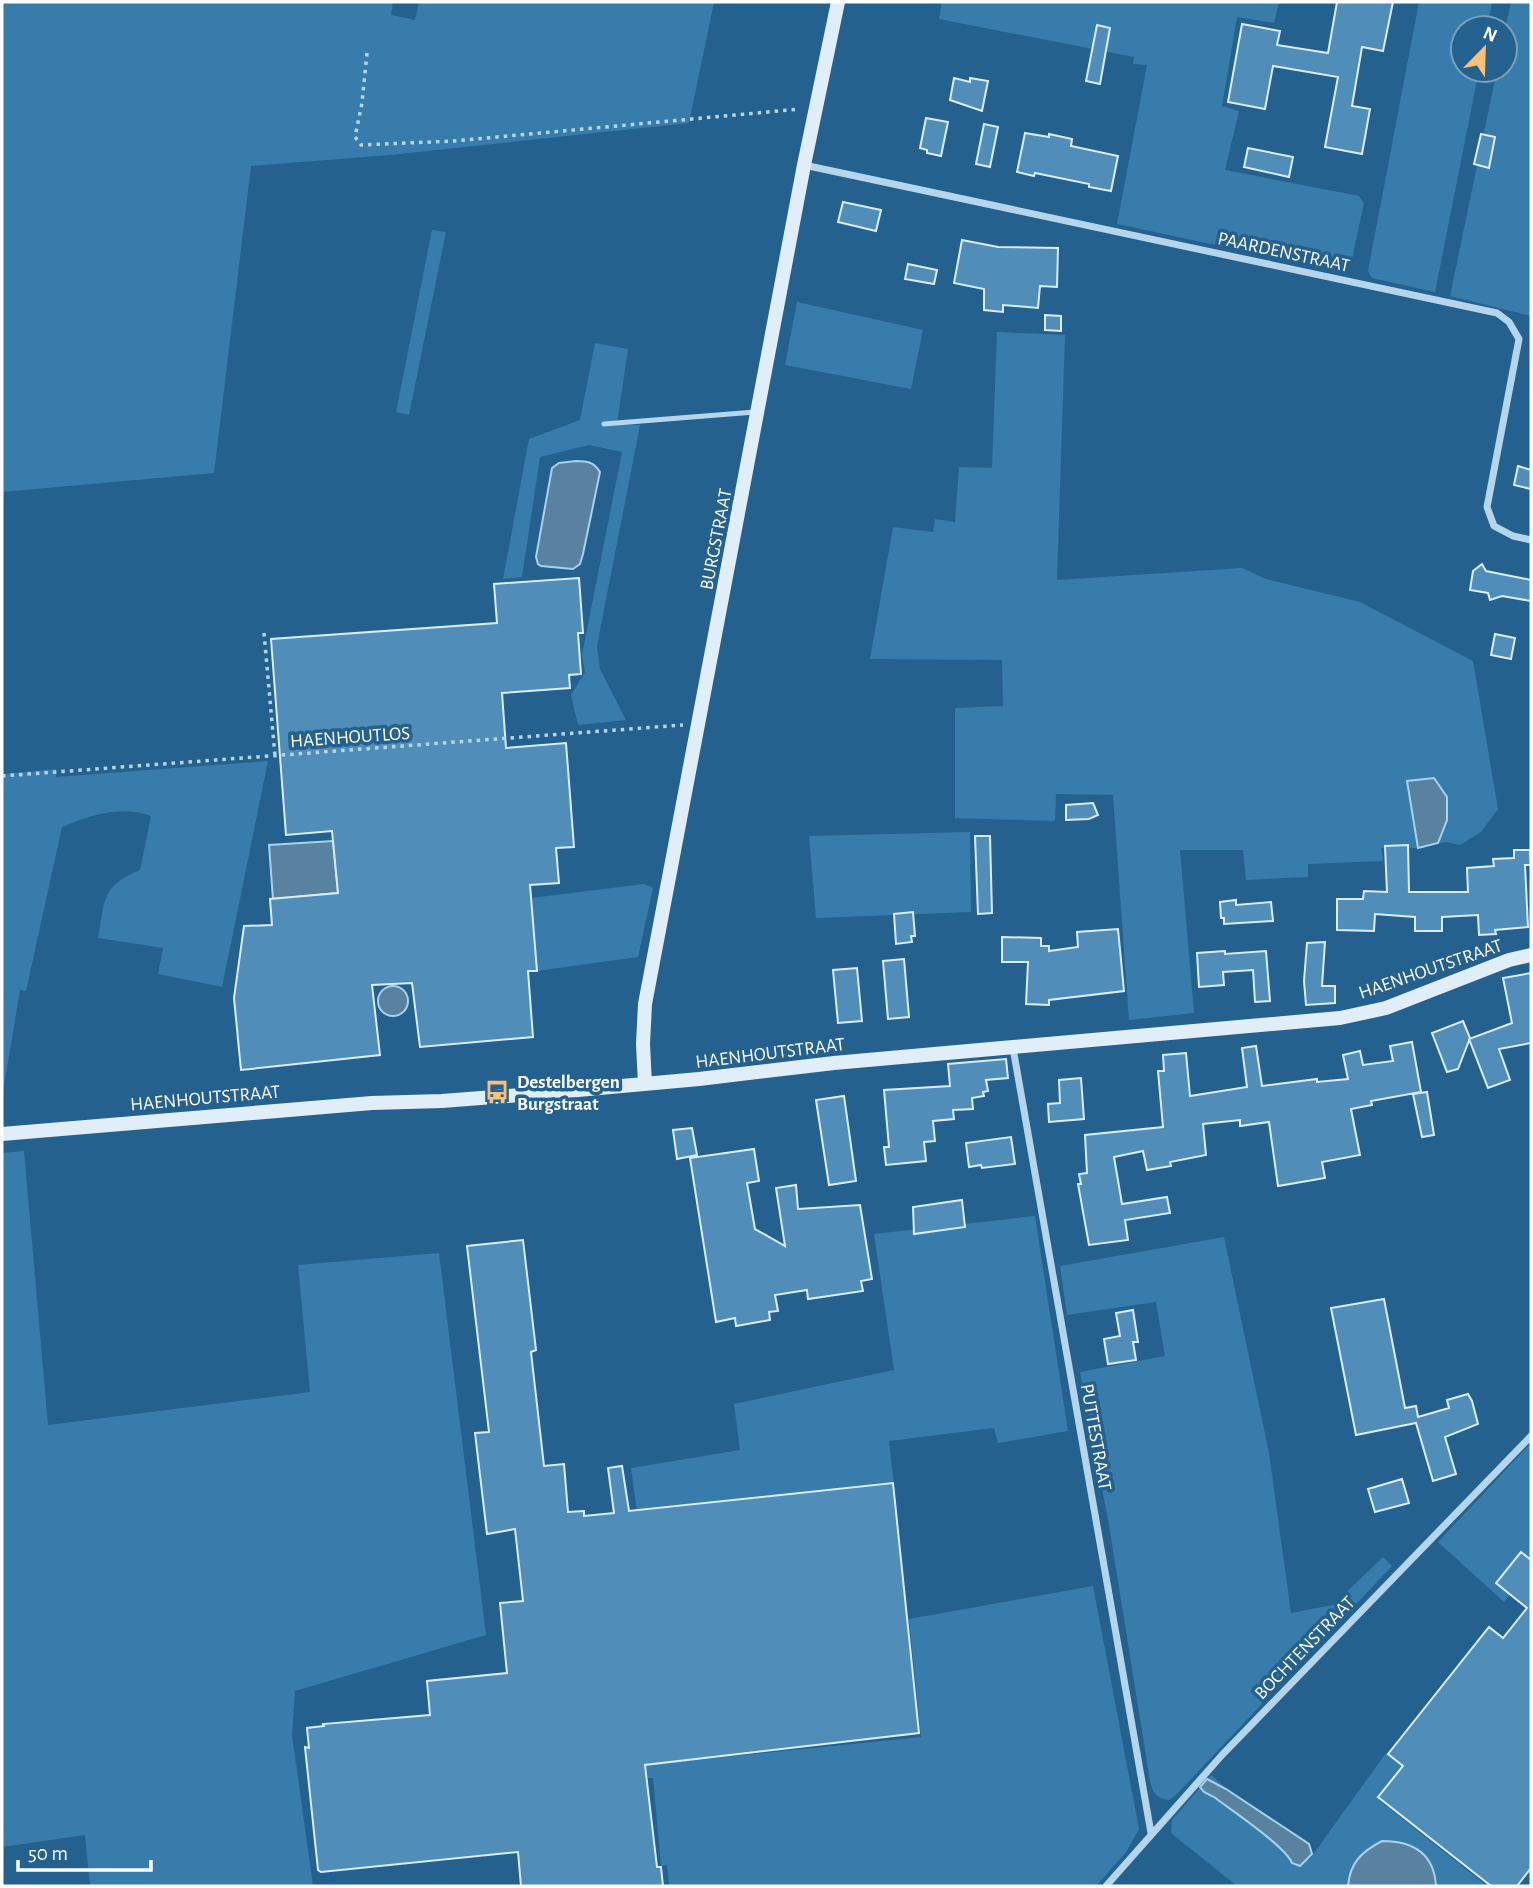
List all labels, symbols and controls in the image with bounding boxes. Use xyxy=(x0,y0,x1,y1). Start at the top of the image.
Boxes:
north arrow xyxy=(1449,14,1519,84)
text: N xyxy=(1480,23,1500,46)
street label: PAARDENSTRAAT xyxy=(1216,229,1351,276)
street label: BURGSTRAAT xyxy=(697,487,736,591)
street label: HAENHOUTLOS xyxy=(289,724,411,751)
street label: HAENHOUTSTRAAT xyxy=(1356,936,1505,1003)
street label: HAENHOUTSTRAAT xyxy=(694,1035,846,1072)
place label: Destelbergen Burgstraat xyxy=(517,1073,620,1114)
bus stop icon: Destelbergen Burgstraat xyxy=(483,1078,511,1106)
street label: HAENHOUTSTRAAT xyxy=(129,1082,281,1115)
street label: PUTTESTRAAT xyxy=(1077,1382,1114,1492)
street label: BOCHTENSTRAAT xyxy=(1251,1593,1359,1703)
scale bar xyxy=(18,1828,150,1872)
text: 50 m xyxy=(28,1843,68,1864)

